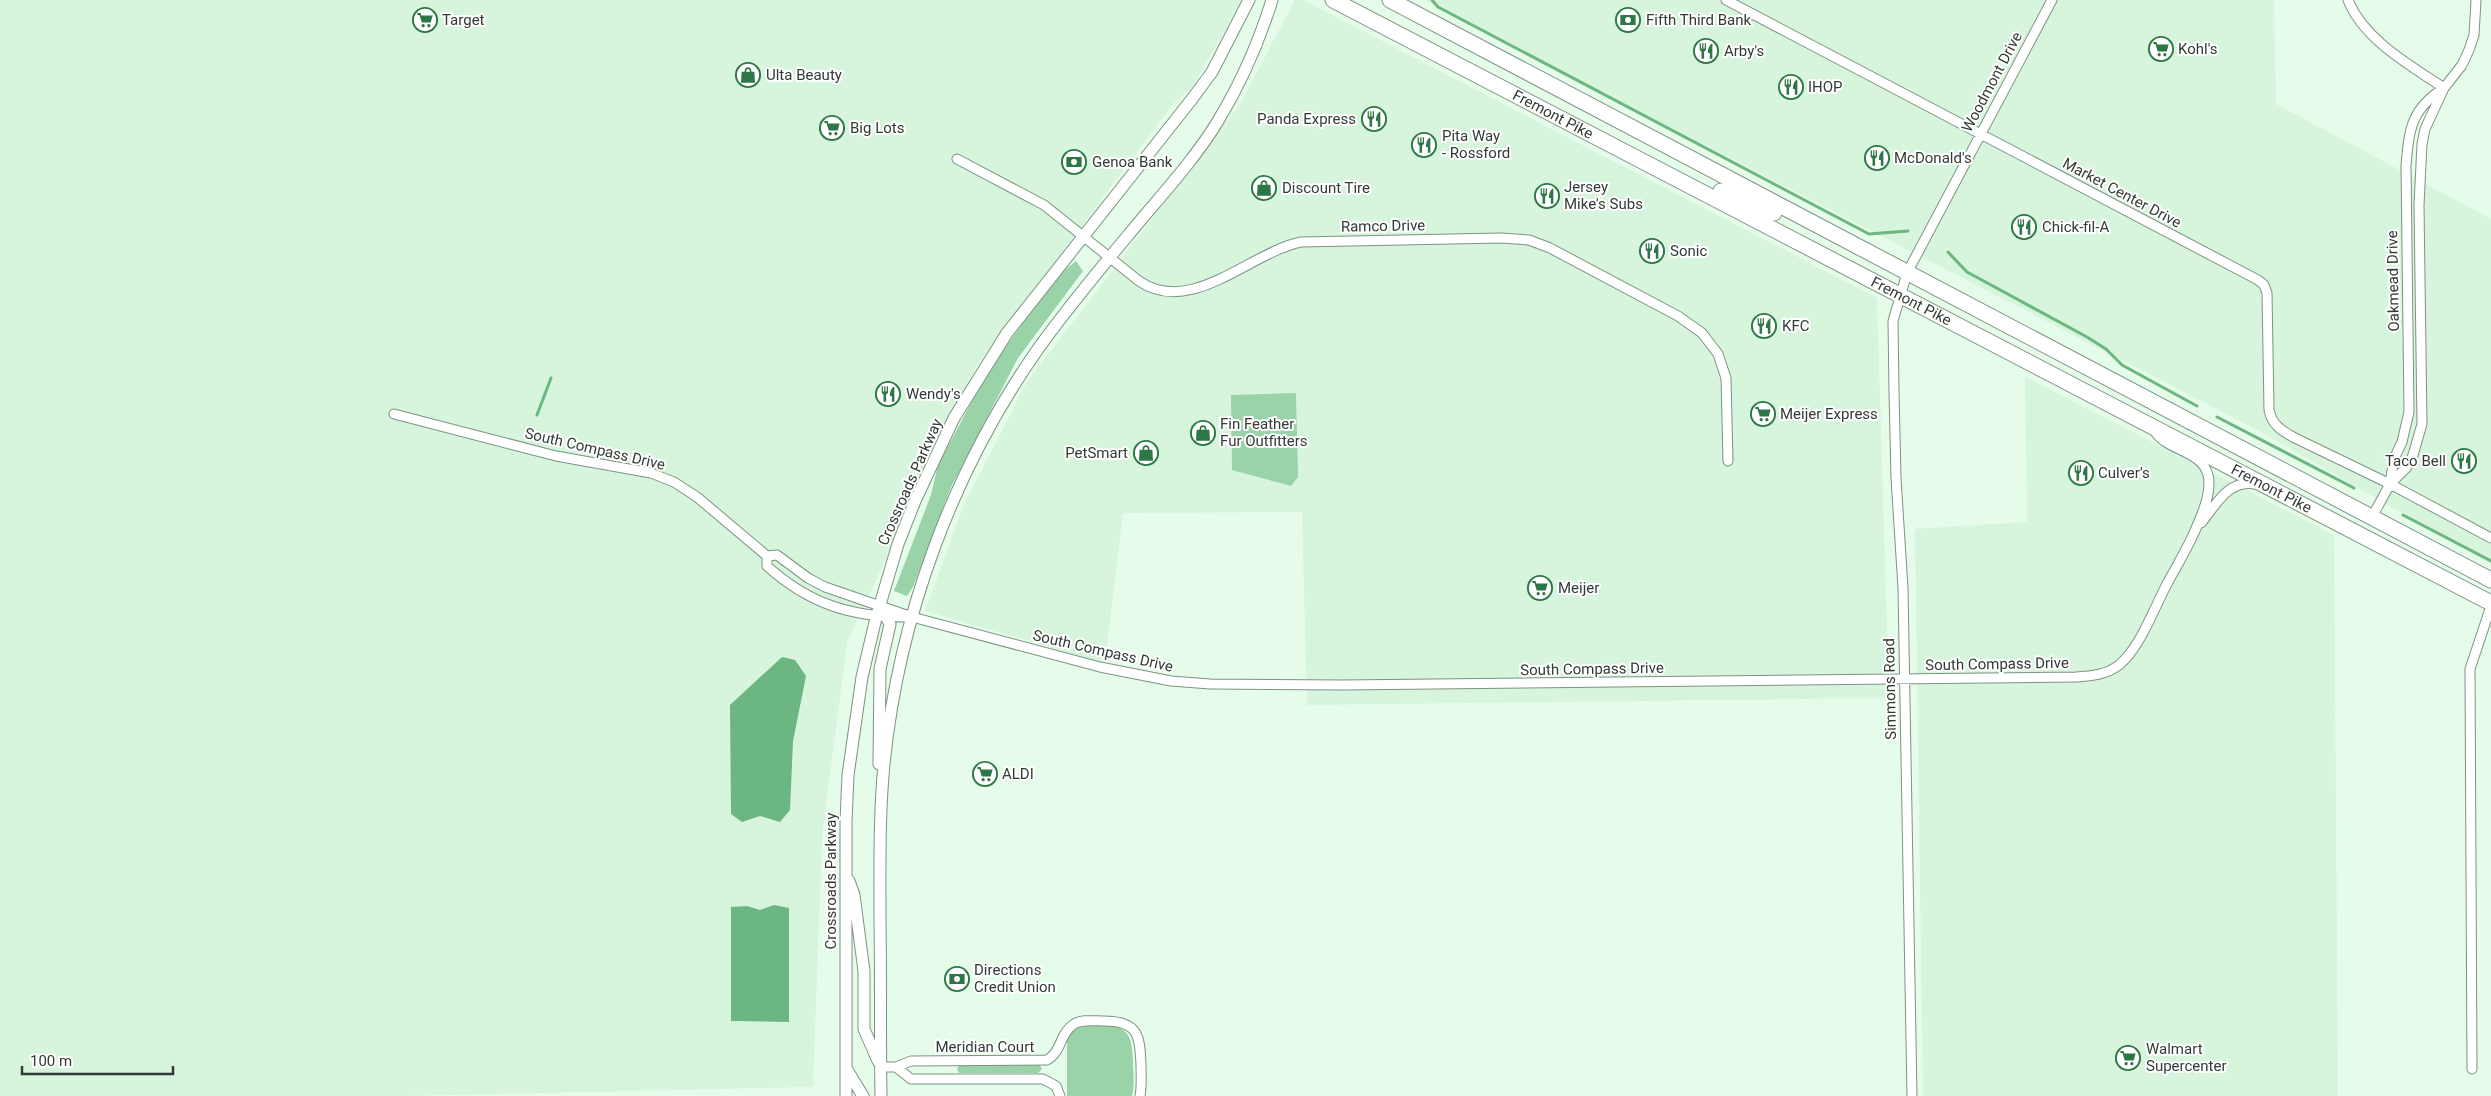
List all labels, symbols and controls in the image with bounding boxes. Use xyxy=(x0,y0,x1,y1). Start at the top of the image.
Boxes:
supermarket icon: Target xyxy=(412,7,438,33)
bank icon: Fifth Third Bank xyxy=(1615,7,1641,33)
place label: Target xyxy=(442,11,485,29)
place label: Fifth Third Bank xyxy=(1646,11,1752,29)
street label: Woodmont Drive xyxy=(1958,29,2026,135)
supermarket icon: Kohl's xyxy=(2148,36,2174,62)
restaurant icon: Arby's xyxy=(1693,38,1719,64)
place label: Kohl's xyxy=(2178,40,2217,58)
place label: Arby's xyxy=(1724,42,1764,60)
shop icon: Ulta Beauty xyxy=(735,62,761,88)
place label: Ulta Beauty xyxy=(766,66,842,84)
restaurant icon: IHOP xyxy=(1778,74,1804,100)
place label: IHOP xyxy=(1808,78,1843,96)
street label: Fremont Pike xyxy=(1510,86,1596,143)
restaurant icon: Panda Express xyxy=(1361,106,1387,132)
place label: Panda Express xyxy=(1257,110,1356,128)
supermarket icon: Big Lots xyxy=(819,115,845,141)
place label: Big Lots xyxy=(850,119,904,137)
place label: Pita Way - Rossford xyxy=(1442,127,1510,162)
restaurant icon: Pita Way - Rossford xyxy=(1411,132,1437,158)
restaurant icon: McDonald's xyxy=(1864,145,1890,171)
bank icon: Genoa Bank xyxy=(1061,149,1087,175)
place label: McDonald's xyxy=(1894,149,1972,167)
place label: Genoa Bank xyxy=(1092,153,1173,171)
street label: Market Center Drive xyxy=(2060,154,2184,232)
shop icon: Discount Tire xyxy=(1251,175,1277,201)
place label: Jersey Mike's Subs xyxy=(1564,178,1643,213)
place label: Discount Tire xyxy=(1282,179,1370,197)
restaurant icon: Jersey Mike's Subs xyxy=(1534,183,1560,209)
restaurant icon: Chick-fil-A xyxy=(2011,214,2037,240)
street label: Ramco Drive xyxy=(1341,216,1425,236)
place label: Chick-fil-A xyxy=(2042,218,2109,236)
street label: Oakmead Drive xyxy=(2383,230,2403,332)
restaurant icon: Sonic xyxy=(1639,238,1665,264)
place label: Sonic xyxy=(1670,242,1707,260)
street label: Fremont Pike xyxy=(1868,273,1955,330)
restaurant icon: KFC xyxy=(1751,313,1777,339)
place label: KFC xyxy=(1782,317,1810,335)
restaurant icon: Wendy's xyxy=(875,381,901,407)
place label: Wendy's xyxy=(906,385,961,403)
supermarket icon: Meijer Express xyxy=(1750,401,1776,427)
place label: Meijer Express xyxy=(1780,405,1878,423)
place label: Fin Feather Fur Outfitters xyxy=(1220,415,1308,450)
street label: Crossroads Parkway xyxy=(874,416,946,548)
shop icon: Fin Feather Fur Outfitters xyxy=(1190,420,1216,446)
street label: South Compass Drive xyxy=(523,424,667,474)
shop icon: PetSmart xyxy=(1133,440,1159,466)
place label: PetSmart xyxy=(1065,444,1128,462)
restaurant icon: Taco Bell xyxy=(2451,448,2477,474)
place label: Taco Bell xyxy=(2385,452,2446,470)
restaurant icon: Culver's xyxy=(2068,460,2094,486)
street label: Fremont Pike xyxy=(2228,460,2315,517)
place label: Culver's xyxy=(2098,464,2150,482)
supermarket icon: Meijer xyxy=(1527,575,1553,601)
place label: Meijer xyxy=(1558,579,1599,597)
street label: South Compass Drive xyxy=(1031,626,1175,676)
street label: Simmons Road xyxy=(1880,638,1900,740)
street label: South Compass Drive xyxy=(1925,654,2069,674)
street label: South Compass Drive xyxy=(1520,659,1664,679)
supermarket icon: ALDI xyxy=(972,761,998,787)
place label: ALDI xyxy=(1002,765,1034,783)
street label: Crossroads Parkway xyxy=(822,813,840,949)
place label: Directions Credit Union xyxy=(974,961,1056,996)
bank icon: Directions Credit Union xyxy=(944,966,970,992)
street label: Meridian Court xyxy=(936,1038,1035,1056)
place label: Walmart Supercenter xyxy=(2146,1040,2227,1075)
scale bar xyxy=(22,1044,174,1076)
supermarket icon: Walmart Supercenter xyxy=(2115,1045,2141,1071)
text: 100 m xyxy=(30,1052,72,1070)

